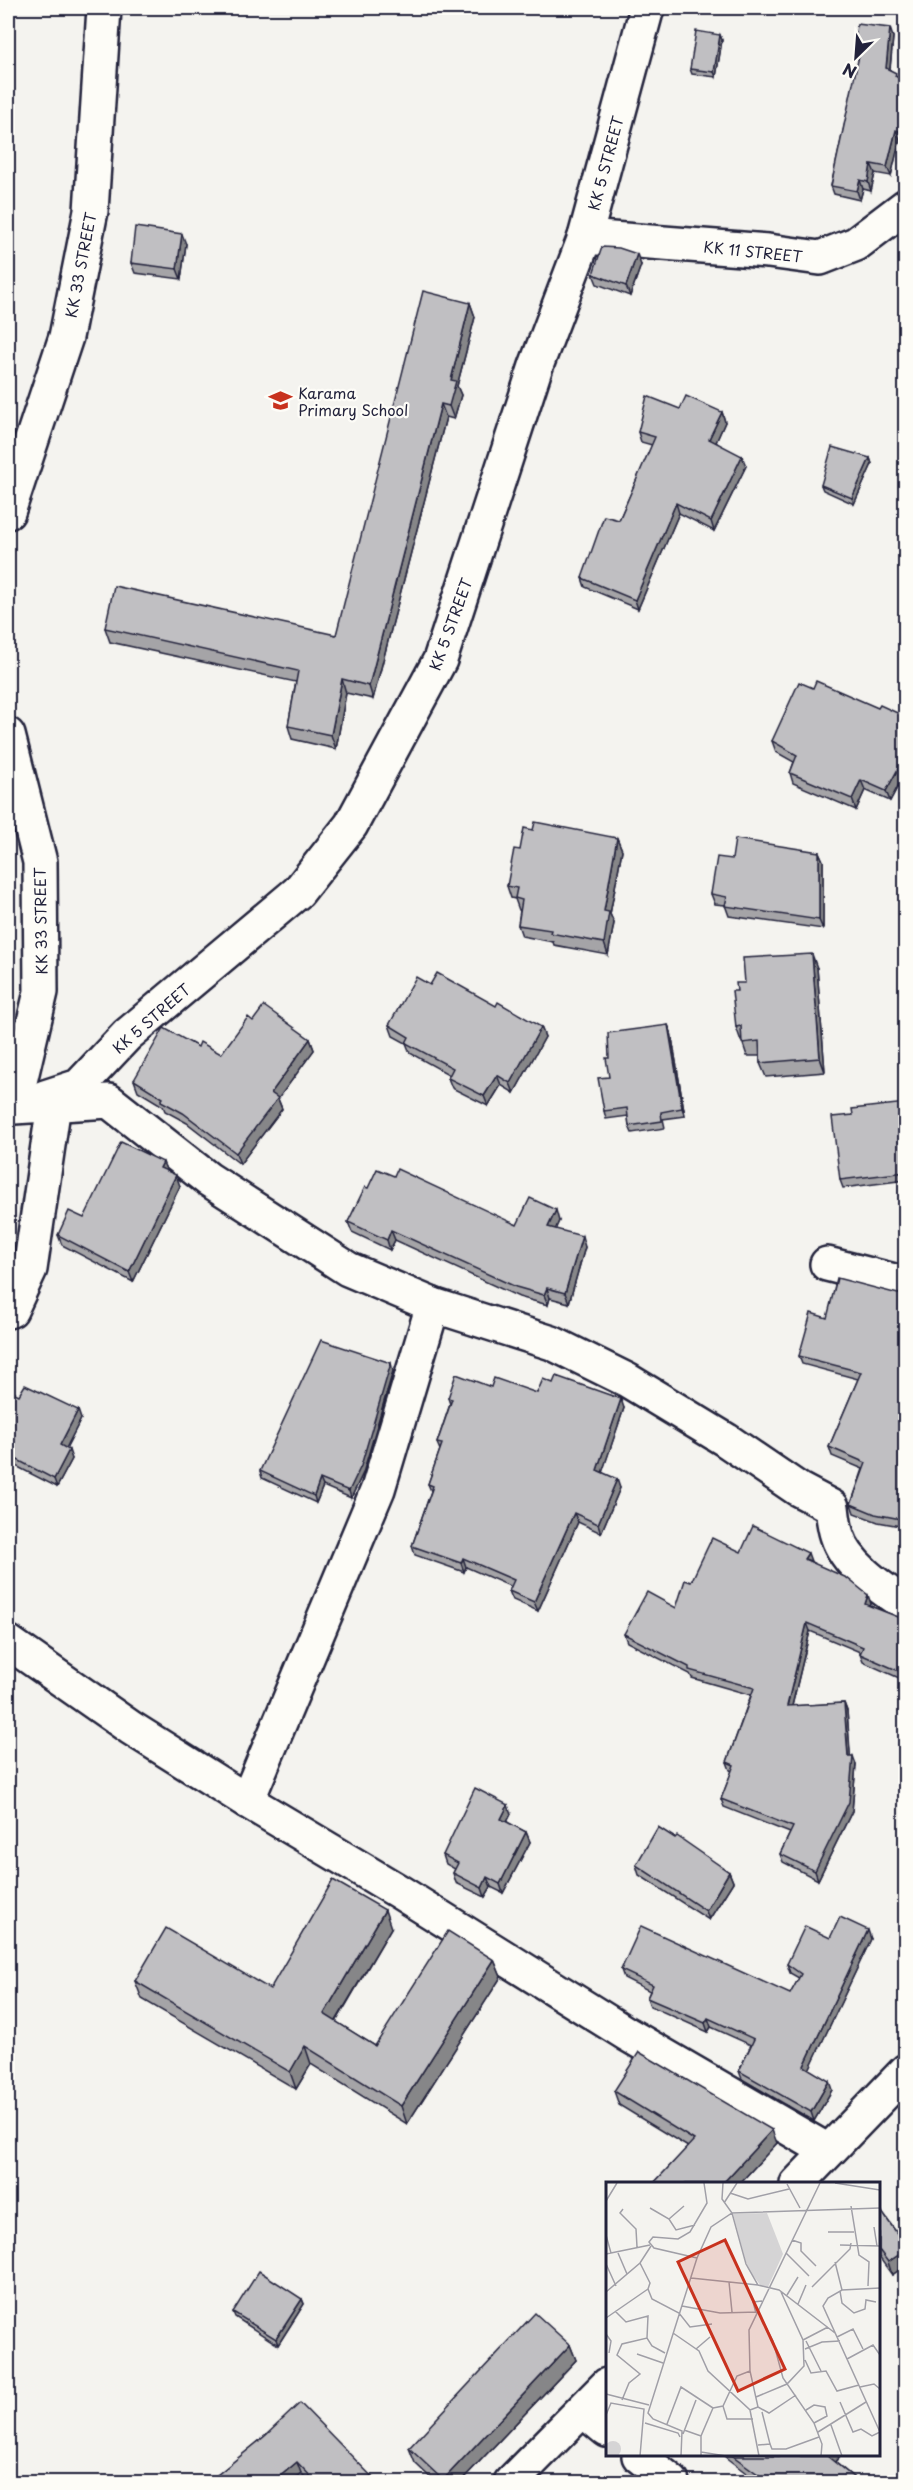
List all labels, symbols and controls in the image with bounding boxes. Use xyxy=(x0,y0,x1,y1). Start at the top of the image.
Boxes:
north arrow xyxy=(826,27,886,87)
text: N xyxy=(838,58,860,85)
street label: KK 5 STREET xyxy=(581,113,629,213)
street label: KK 33 STREET xyxy=(58,209,102,320)
street label: KK 11 STREET xyxy=(702,234,804,268)
place label: Karama Primary School xyxy=(298,381,408,421)
school or university icon: Karama Primary School xyxy=(267,388,293,414)
street label: KK 5 STREET xyxy=(423,574,478,673)
street label: KK 33 STREET xyxy=(28,866,52,975)
street label: KK 5 STREET xyxy=(107,977,196,1058)
inset map xyxy=(606,2182,880,2457)

